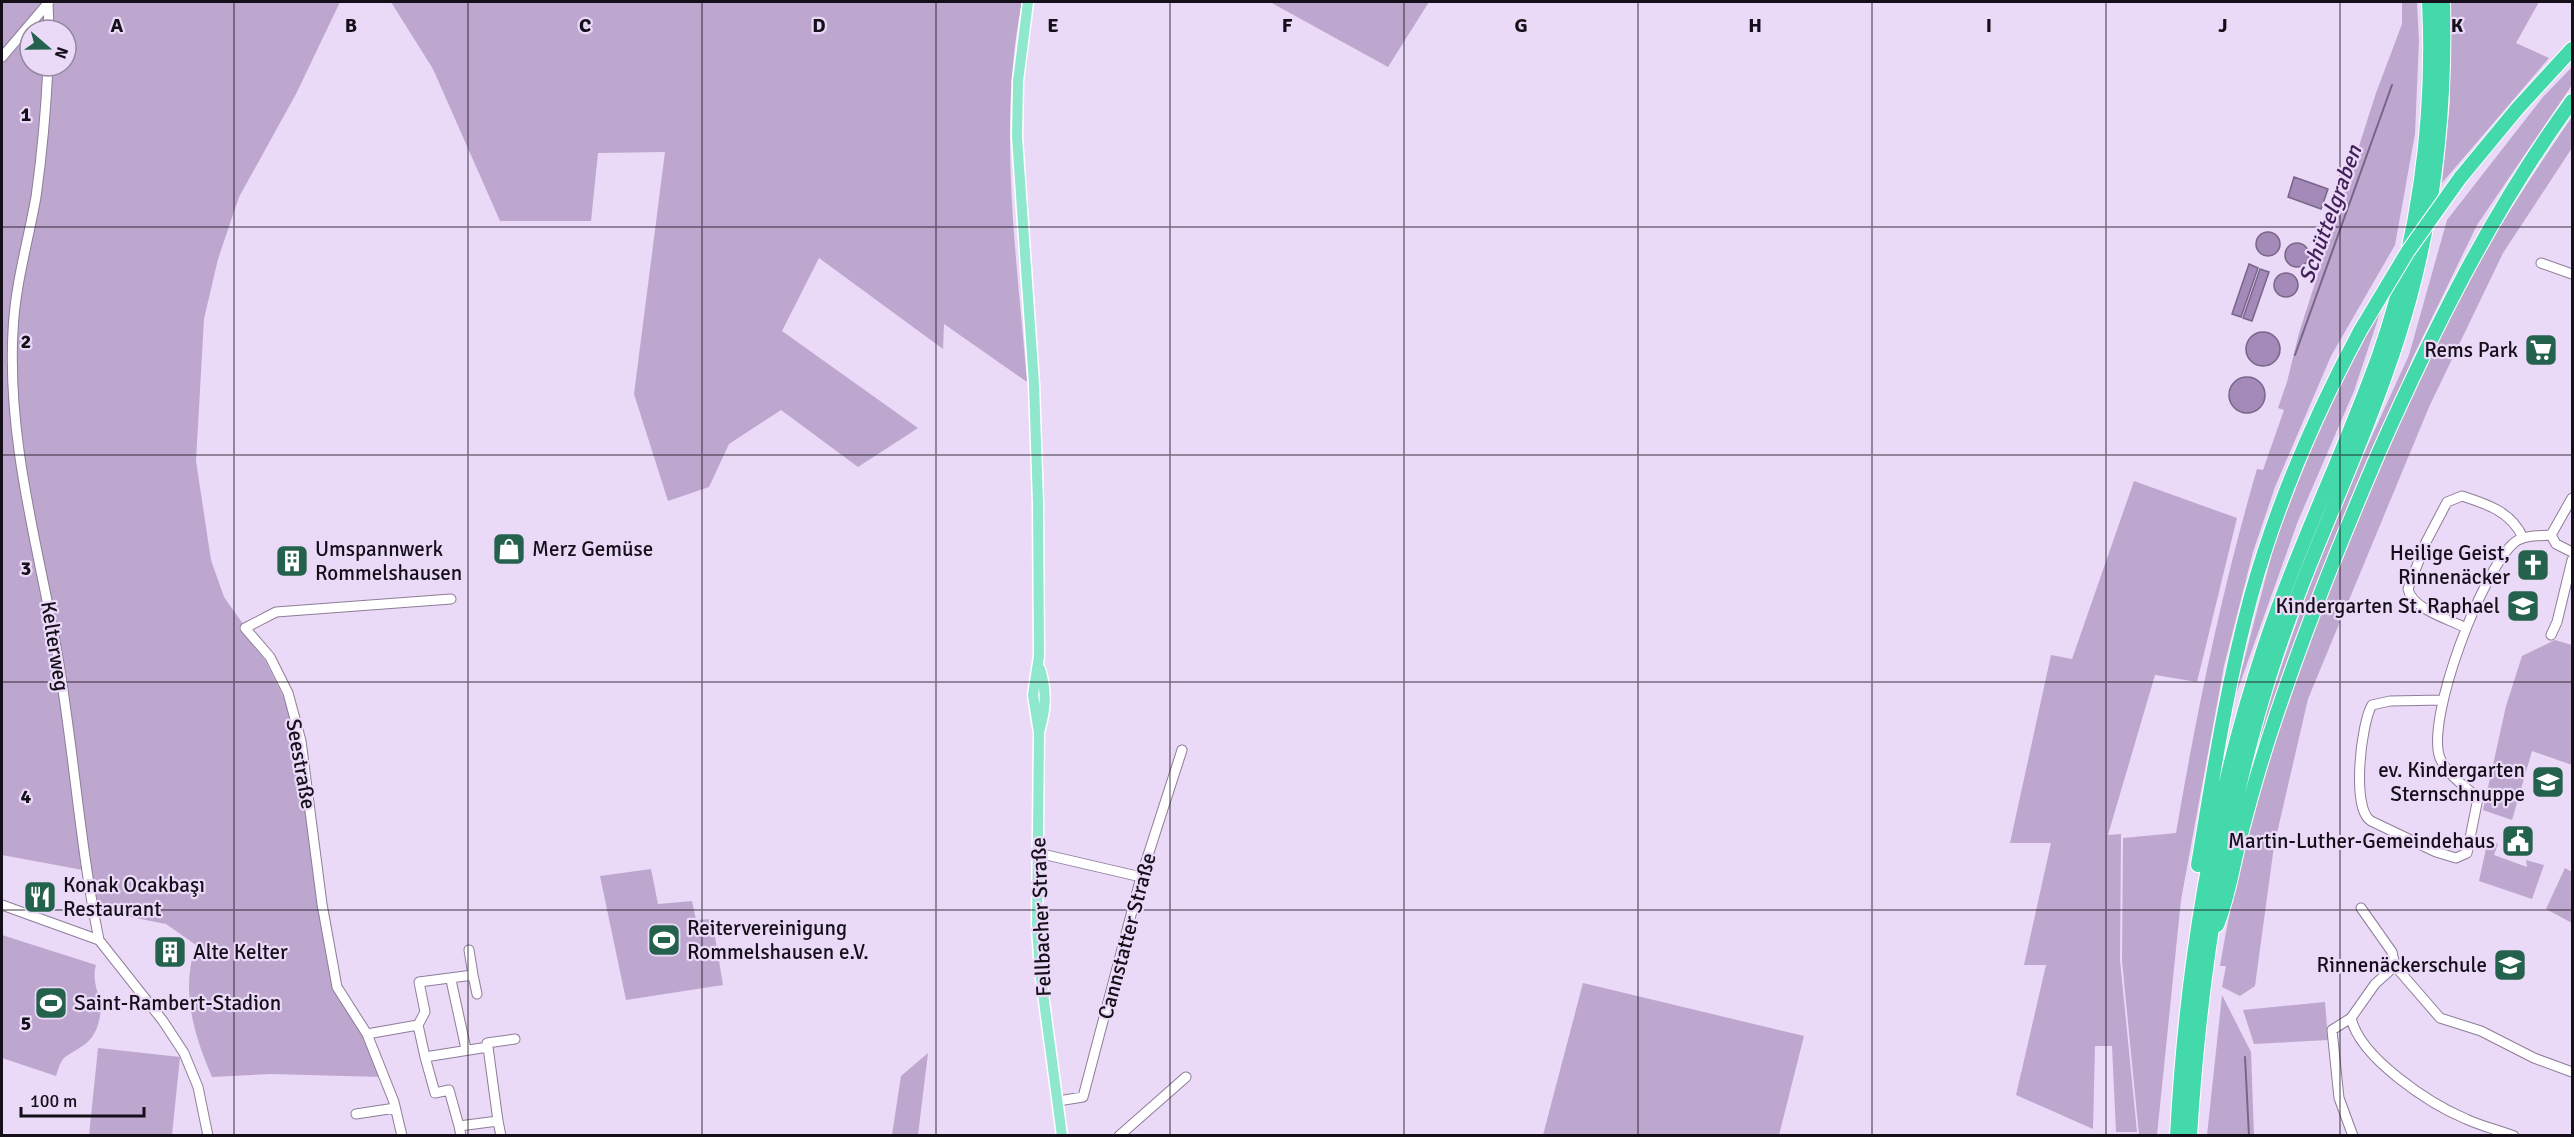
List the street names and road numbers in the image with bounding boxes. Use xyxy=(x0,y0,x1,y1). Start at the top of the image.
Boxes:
street label: Kelterweg xyxy=(35,599,75,693)
street label: Seestraße xyxy=(280,717,322,811)
street label: Fellbacher Straße xyxy=(1025,837,1057,997)
street label: Cannstatter Straße xyxy=(1092,850,1162,1022)

